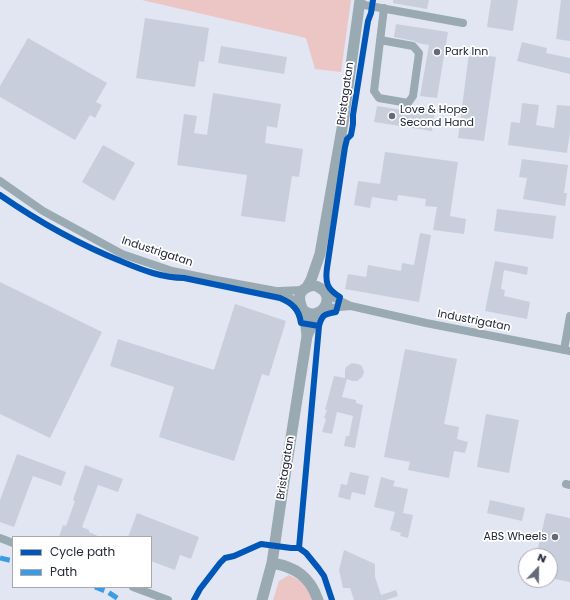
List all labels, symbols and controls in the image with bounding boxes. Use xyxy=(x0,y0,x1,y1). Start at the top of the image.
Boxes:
place label: Park Inn xyxy=(445,45,488,59)
marker: Park Inn xyxy=(432,47,442,57)
street label: Bristagatan xyxy=(335,61,357,127)
place label: Love & Hope Second Hand xyxy=(400,103,474,129)
marker: Love & Hope Second Hand xyxy=(387,111,397,121)
street label: Industrigatan xyxy=(120,234,194,270)
street label: Industrigatan xyxy=(436,307,512,335)
street label: Bristagatan xyxy=(274,435,298,501)
place label: ABS Wheels xyxy=(484,530,547,544)
marker: ABS Wheels xyxy=(550,532,560,542)
legend xyxy=(12,536,152,588)
text: Cycle path xyxy=(50,543,115,560)
north arrow xyxy=(518,548,558,588)
text: N xyxy=(535,549,549,567)
text: Path xyxy=(50,563,77,580)

